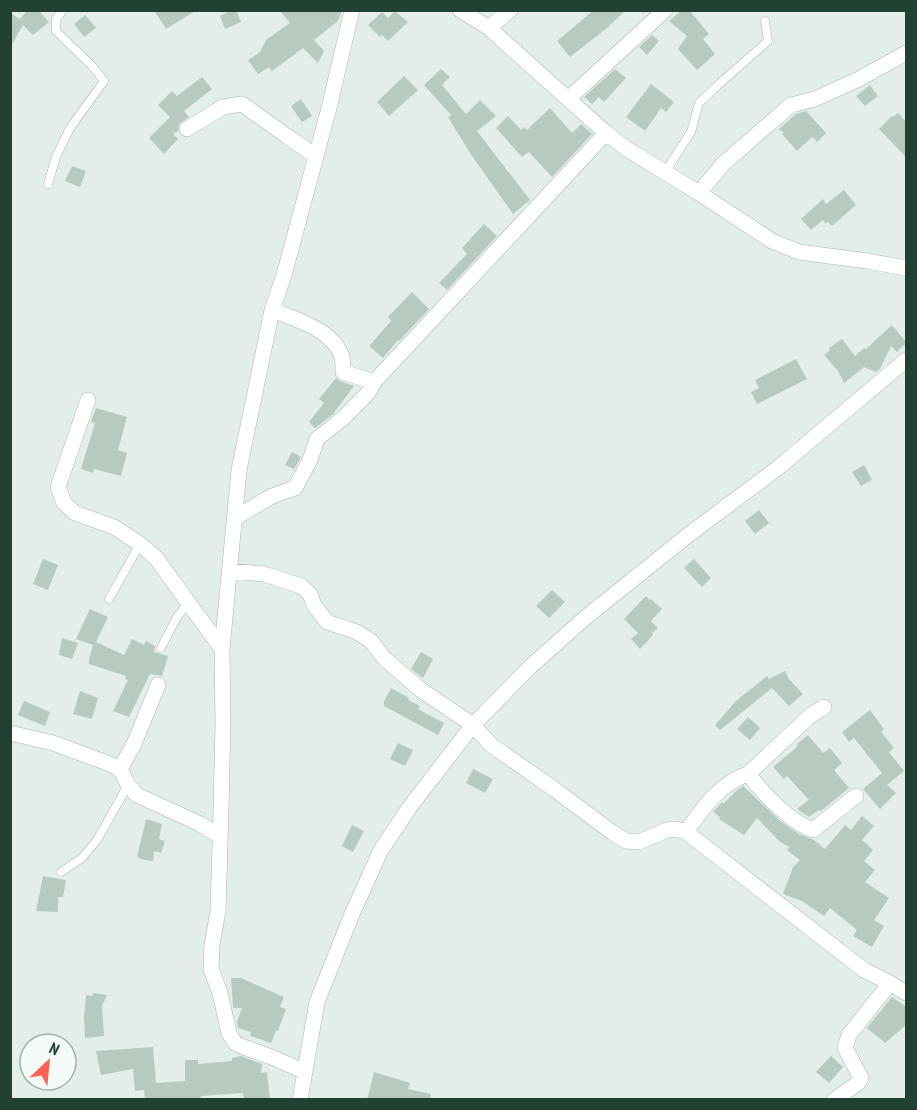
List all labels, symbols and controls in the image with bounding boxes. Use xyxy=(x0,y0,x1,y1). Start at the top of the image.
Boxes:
north arrow xyxy=(18,1032,78,1092)
text: N xyxy=(46,1038,63,1059)

